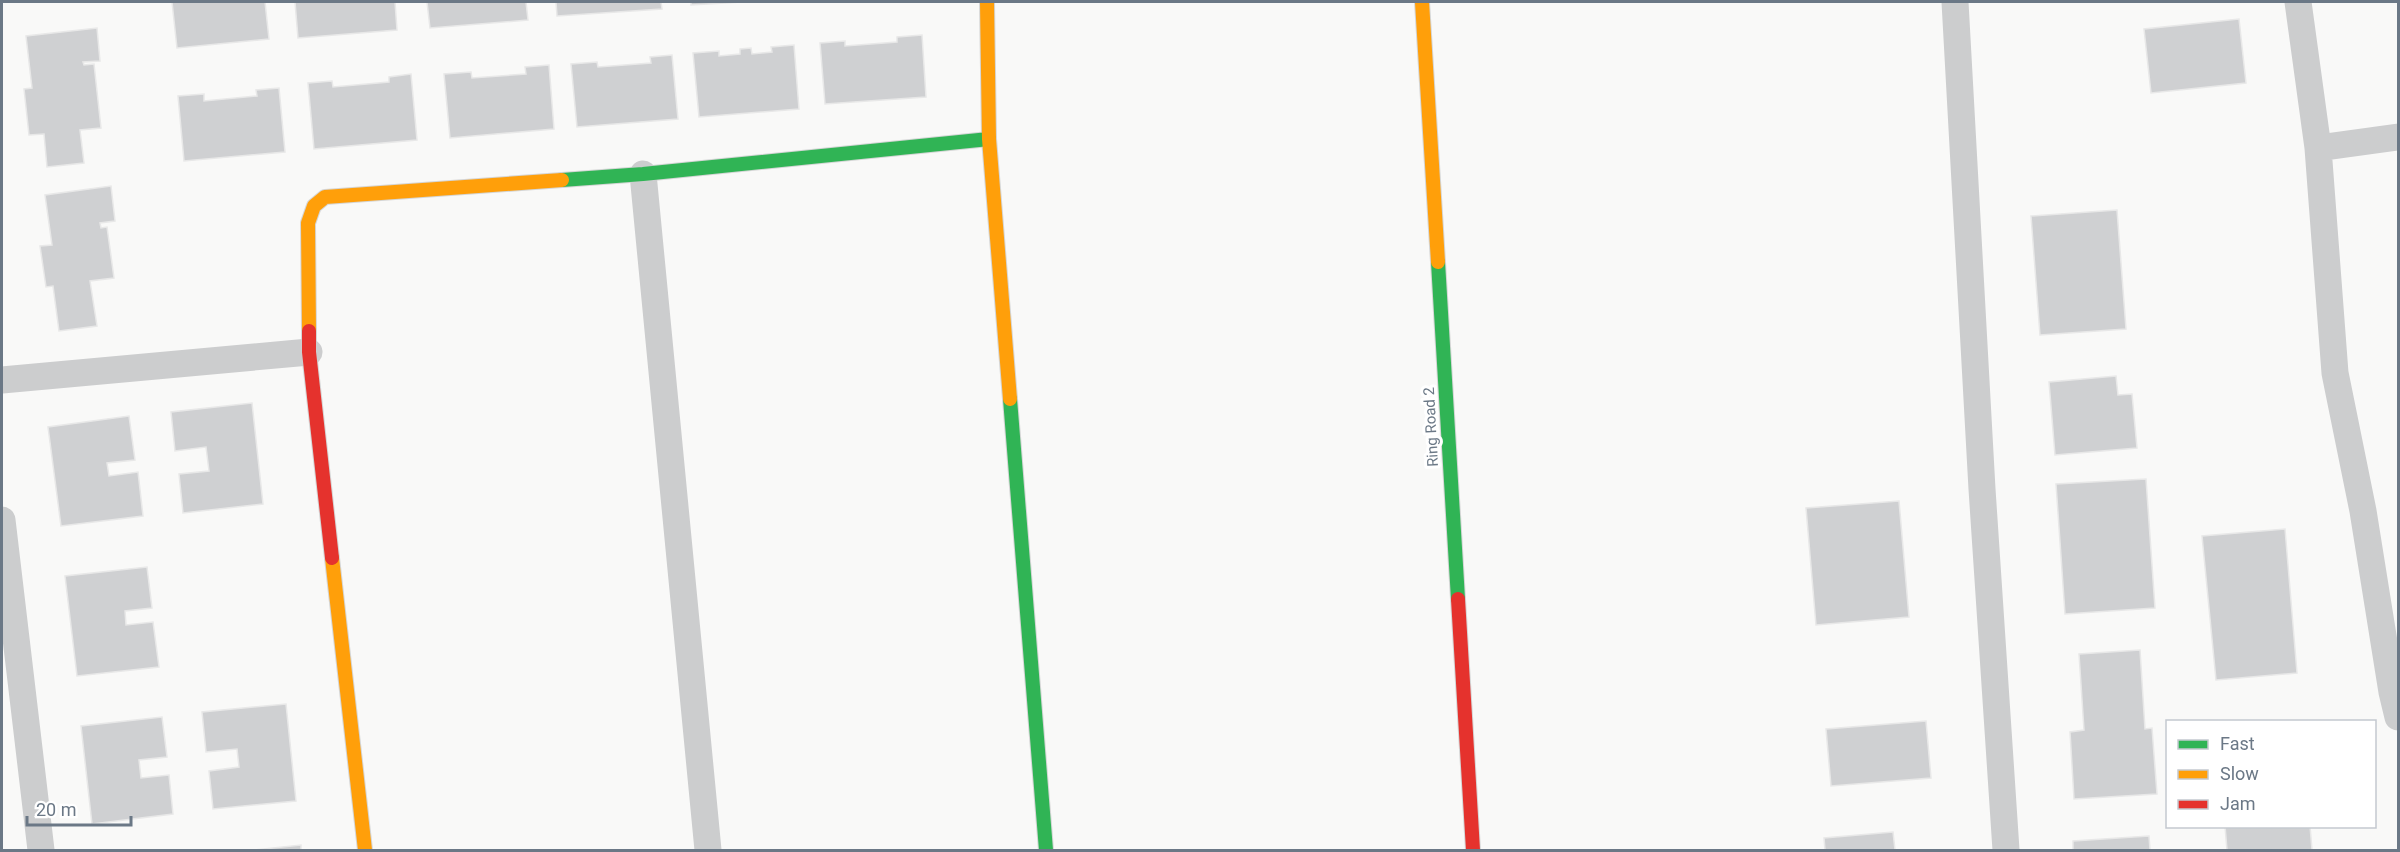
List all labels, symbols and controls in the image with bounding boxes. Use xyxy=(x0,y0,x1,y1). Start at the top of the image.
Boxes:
street label: Ring Road 2 xyxy=(1420,387,1442,467)
legend xyxy=(2166,720,2376,828)
text: Fast xyxy=(2220,733,2255,754)
text: Slow xyxy=(2220,763,2259,784)
scale bar xyxy=(27,789,130,827)
text: Jam xyxy=(2220,793,2256,814)
text: 20 m xyxy=(36,799,76,820)

